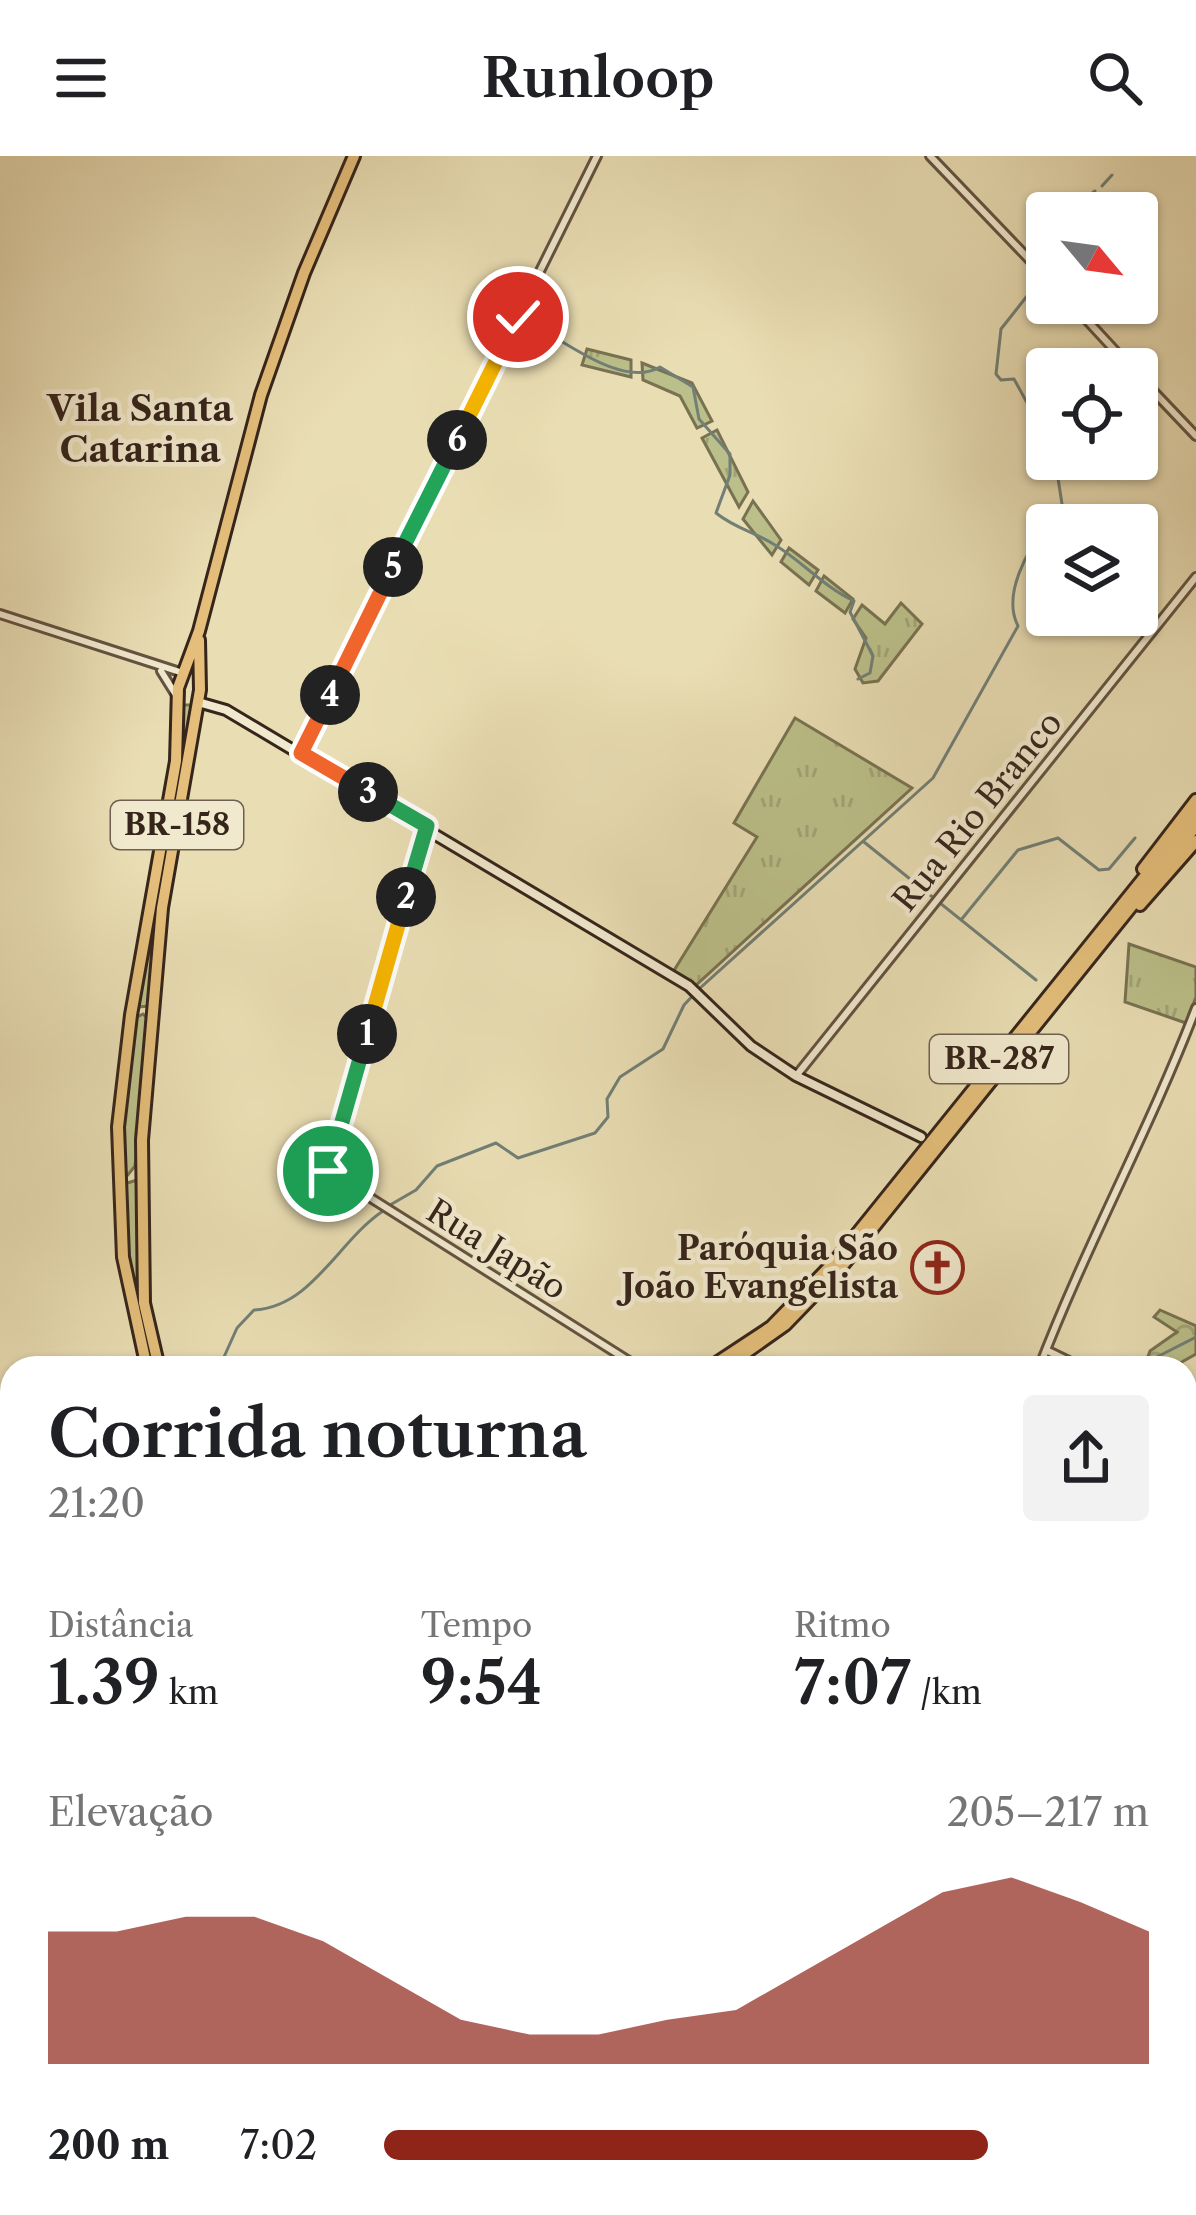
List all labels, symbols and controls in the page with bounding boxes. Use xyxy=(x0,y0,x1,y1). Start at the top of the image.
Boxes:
icon: menu xyxy=(48,45,114,111)
text: Runloop xyxy=(482,45,714,111)
icon: search xyxy=(1082,45,1148,111)
north arrow xyxy=(1026,192,1158,324)
map controls xyxy=(1026,192,1158,636)
pin xyxy=(467,266,569,368)
icon: check xyxy=(485,284,551,350)
button: locate xyxy=(1026,348,1158,480)
district label: Vila Santa Catarina xyxy=(46,386,234,471)
pin: 6 xyxy=(427,410,487,470)
text: 6 xyxy=(447,419,467,460)
button: layers xyxy=(1026,504,1158,636)
pin: 5 xyxy=(363,537,423,597)
text: 5 xyxy=(384,546,402,587)
pin: 4 xyxy=(300,665,360,725)
text: 4 xyxy=(320,674,340,715)
street label: Rua Rio Branco xyxy=(884,703,1071,920)
pin: 3 xyxy=(338,762,398,822)
text: 3 xyxy=(359,771,377,812)
road number: BR-158 xyxy=(111,801,243,849)
pin: 2 xyxy=(376,867,436,927)
text: 2 xyxy=(396,876,416,917)
pin: 1 xyxy=(337,1004,397,1064)
text: 1 xyxy=(360,1013,374,1054)
road number: BR-287 xyxy=(930,1035,1068,1083)
pin xyxy=(277,1120,379,1222)
icon: arrive xyxy=(295,1138,361,1204)
street label: Rua Japão xyxy=(419,1190,574,1308)
place label: Paróquia São João Evangelista xyxy=(615,1228,899,1307)
church icon: Paróquia São João Evangelista xyxy=(909,1239,965,1295)
text: Corrida noturna xyxy=(48,1393,587,1474)
button: share xyxy=(1023,1395,1149,1521)
text: 21:20 xyxy=(48,1479,145,1527)
text: Distância xyxy=(48,1605,193,1646)
text: Tempo xyxy=(421,1605,532,1646)
text: Ritmo xyxy=(794,1605,891,1646)
text: 1.39 xyxy=(48,1646,160,1720)
text: 9:54 xyxy=(421,1646,542,1720)
text: 7:07 xyxy=(794,1646,911,1720)
text: km xyxy=(160,1672,219,1713)
text: /km xyxy=(911,1672,982,1713)
text: Elevação xyxy=(48,1788,213,1836)
text: 205–217 m xyxy=(947,1788,1149,1836)
text: 200 m xyxy=(48,2121,169,2169)
text: 7:02 xyxy=(240,2121,317,2169)

